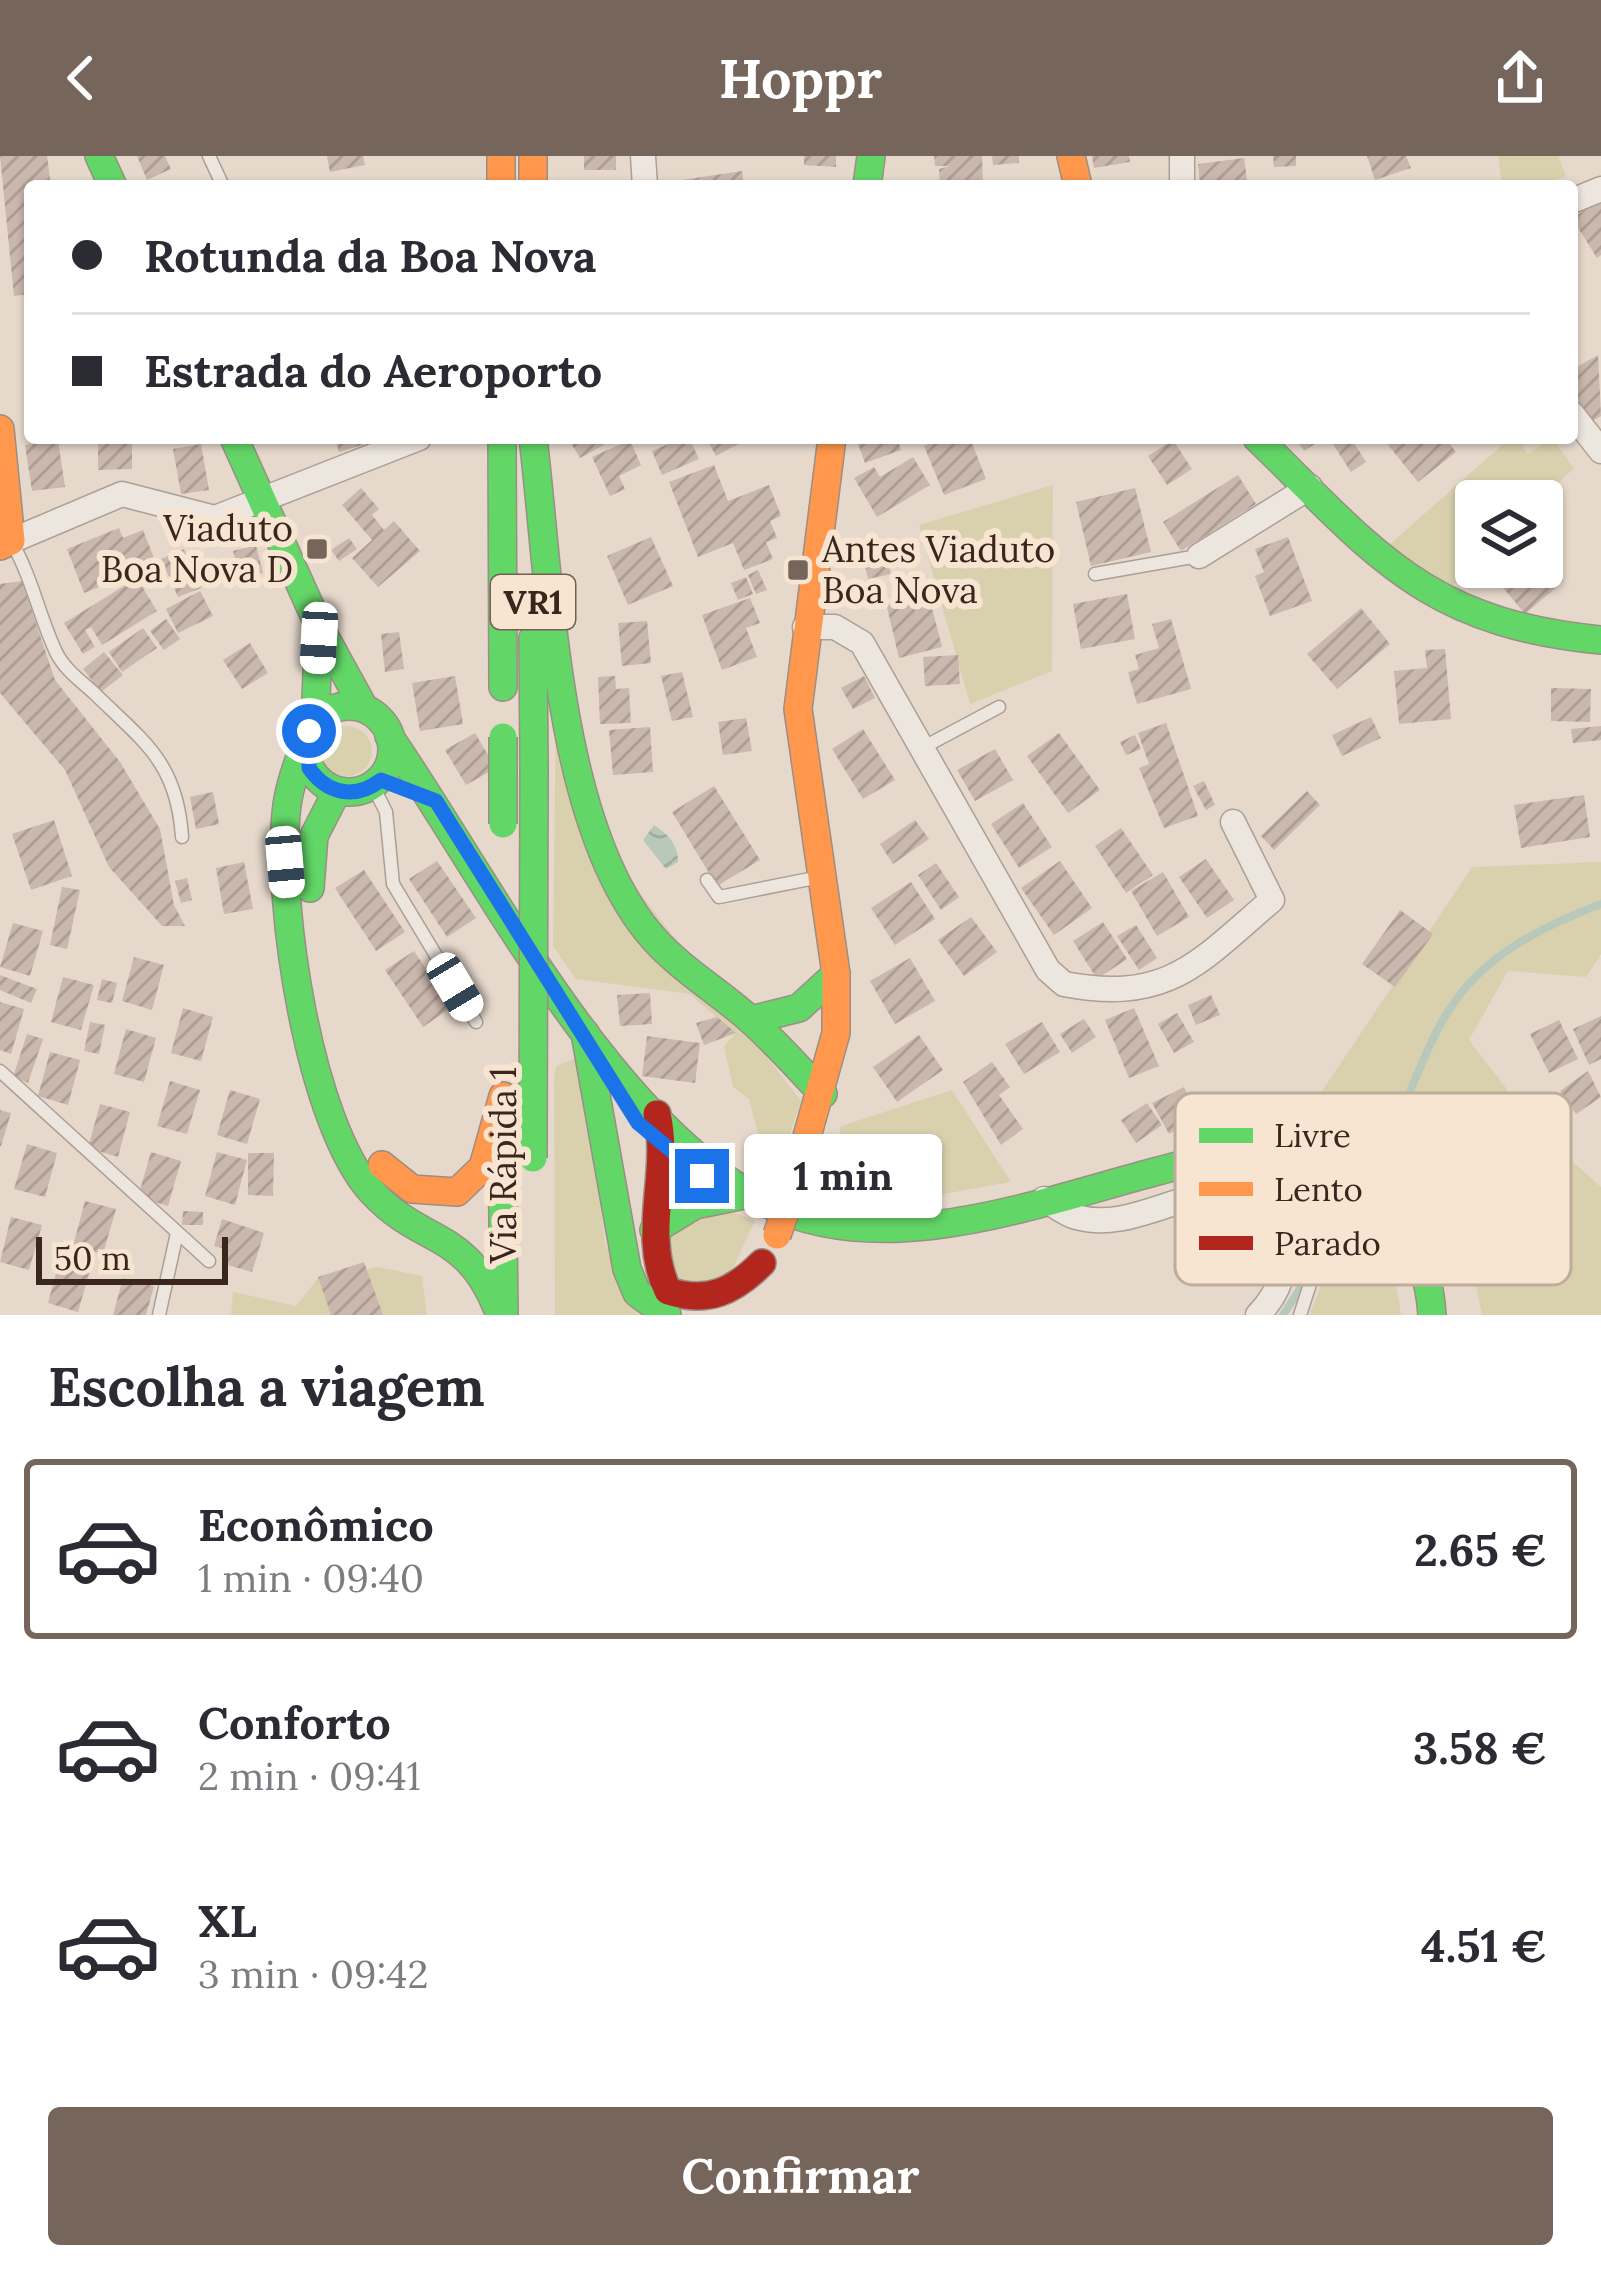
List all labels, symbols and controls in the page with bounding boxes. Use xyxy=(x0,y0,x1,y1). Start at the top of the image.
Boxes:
text: Hoppr xyxy=(719,44,882,113)
icon: back xyxy=(48,45,114,111)
icon: share xyxy=(1487,45,1553,111)
text: Rotunda da Boa Nova xyxy=(144,227,596,284)
text: Estrada do Aeroporto xyxy=(144,342,602,399)
map controls xyxy=(1455,480,1563,588)
button: layers xyxy=(1455,480,1563,588)
place label: Viaduto Boa Nova D xyxy=(101,505,293,592)
place label: Antes Viaduto Boa Nova xyxy=(821,526,1055,613)
marker: Viaduto Boa Nova D xyxy=(304,536,330,562)
marker: Antes Viaduto Boa Nova xyxy=(785,557,811,583)
road number: VR1 xyxy=(491,575,575,629)
car xyxy=(299,601,339,675)
route start xyxy=(282,704,336,758)
car xyxy=(264,825,306,899)
car xyxy=(421,947,489,1027)
street label: Via Rápida 1 xyxy=(480,1067,526,1264)
legend xyxy=(1175,1093,1571,1285)
text: Livre xyxy=(1274,1114,1351,1156)
callout: 1 min xyxy=(744,1134,942,1218)
route end xyxy=(675,1149,729,1203)
text: 1 min xyxy=(793,1151,893,1201)
text: Lento xyxy=(1274,1168,1363,1210)
text: Parado xyxy=(1274,1222,1381,1264)
scale bar xyxy=(36,1231,228,1284)
text: 50 m xyxy=(54,1237,131,1279)
text: Escolha a viagem xyxy=(48,1352,485,1421)
icon: car xyxy=(54,1495,162,1603)
text: Econômico xyxy=(198,1496,434,1553)
text: 2.65 € xyxy=(1414,1521,1547,1578)
text: 1 min · 09:40 xyxy=(198,1553,424,1603)
icon: car xyxy=(54,1693,162,1801)
text: Conforto xyxy=(198,1694,391,1751)
text: 3.58 € xyxy=(1413,1719,1547,1776)
text: 2 min · 09:41 xyxy=(198,1751,421,1801)
icon: car xyxy=(54,1891,162,1999)
text: XL xyxy=(198,1892,257,1949)
text: 4.51 € xyxy=(1421,1917,1547,1974)
text: 3 min · 09:42 xyxy=(198,1949,428,1999)
button: Confirmar xyxy=(48,2107,1553,2245)

